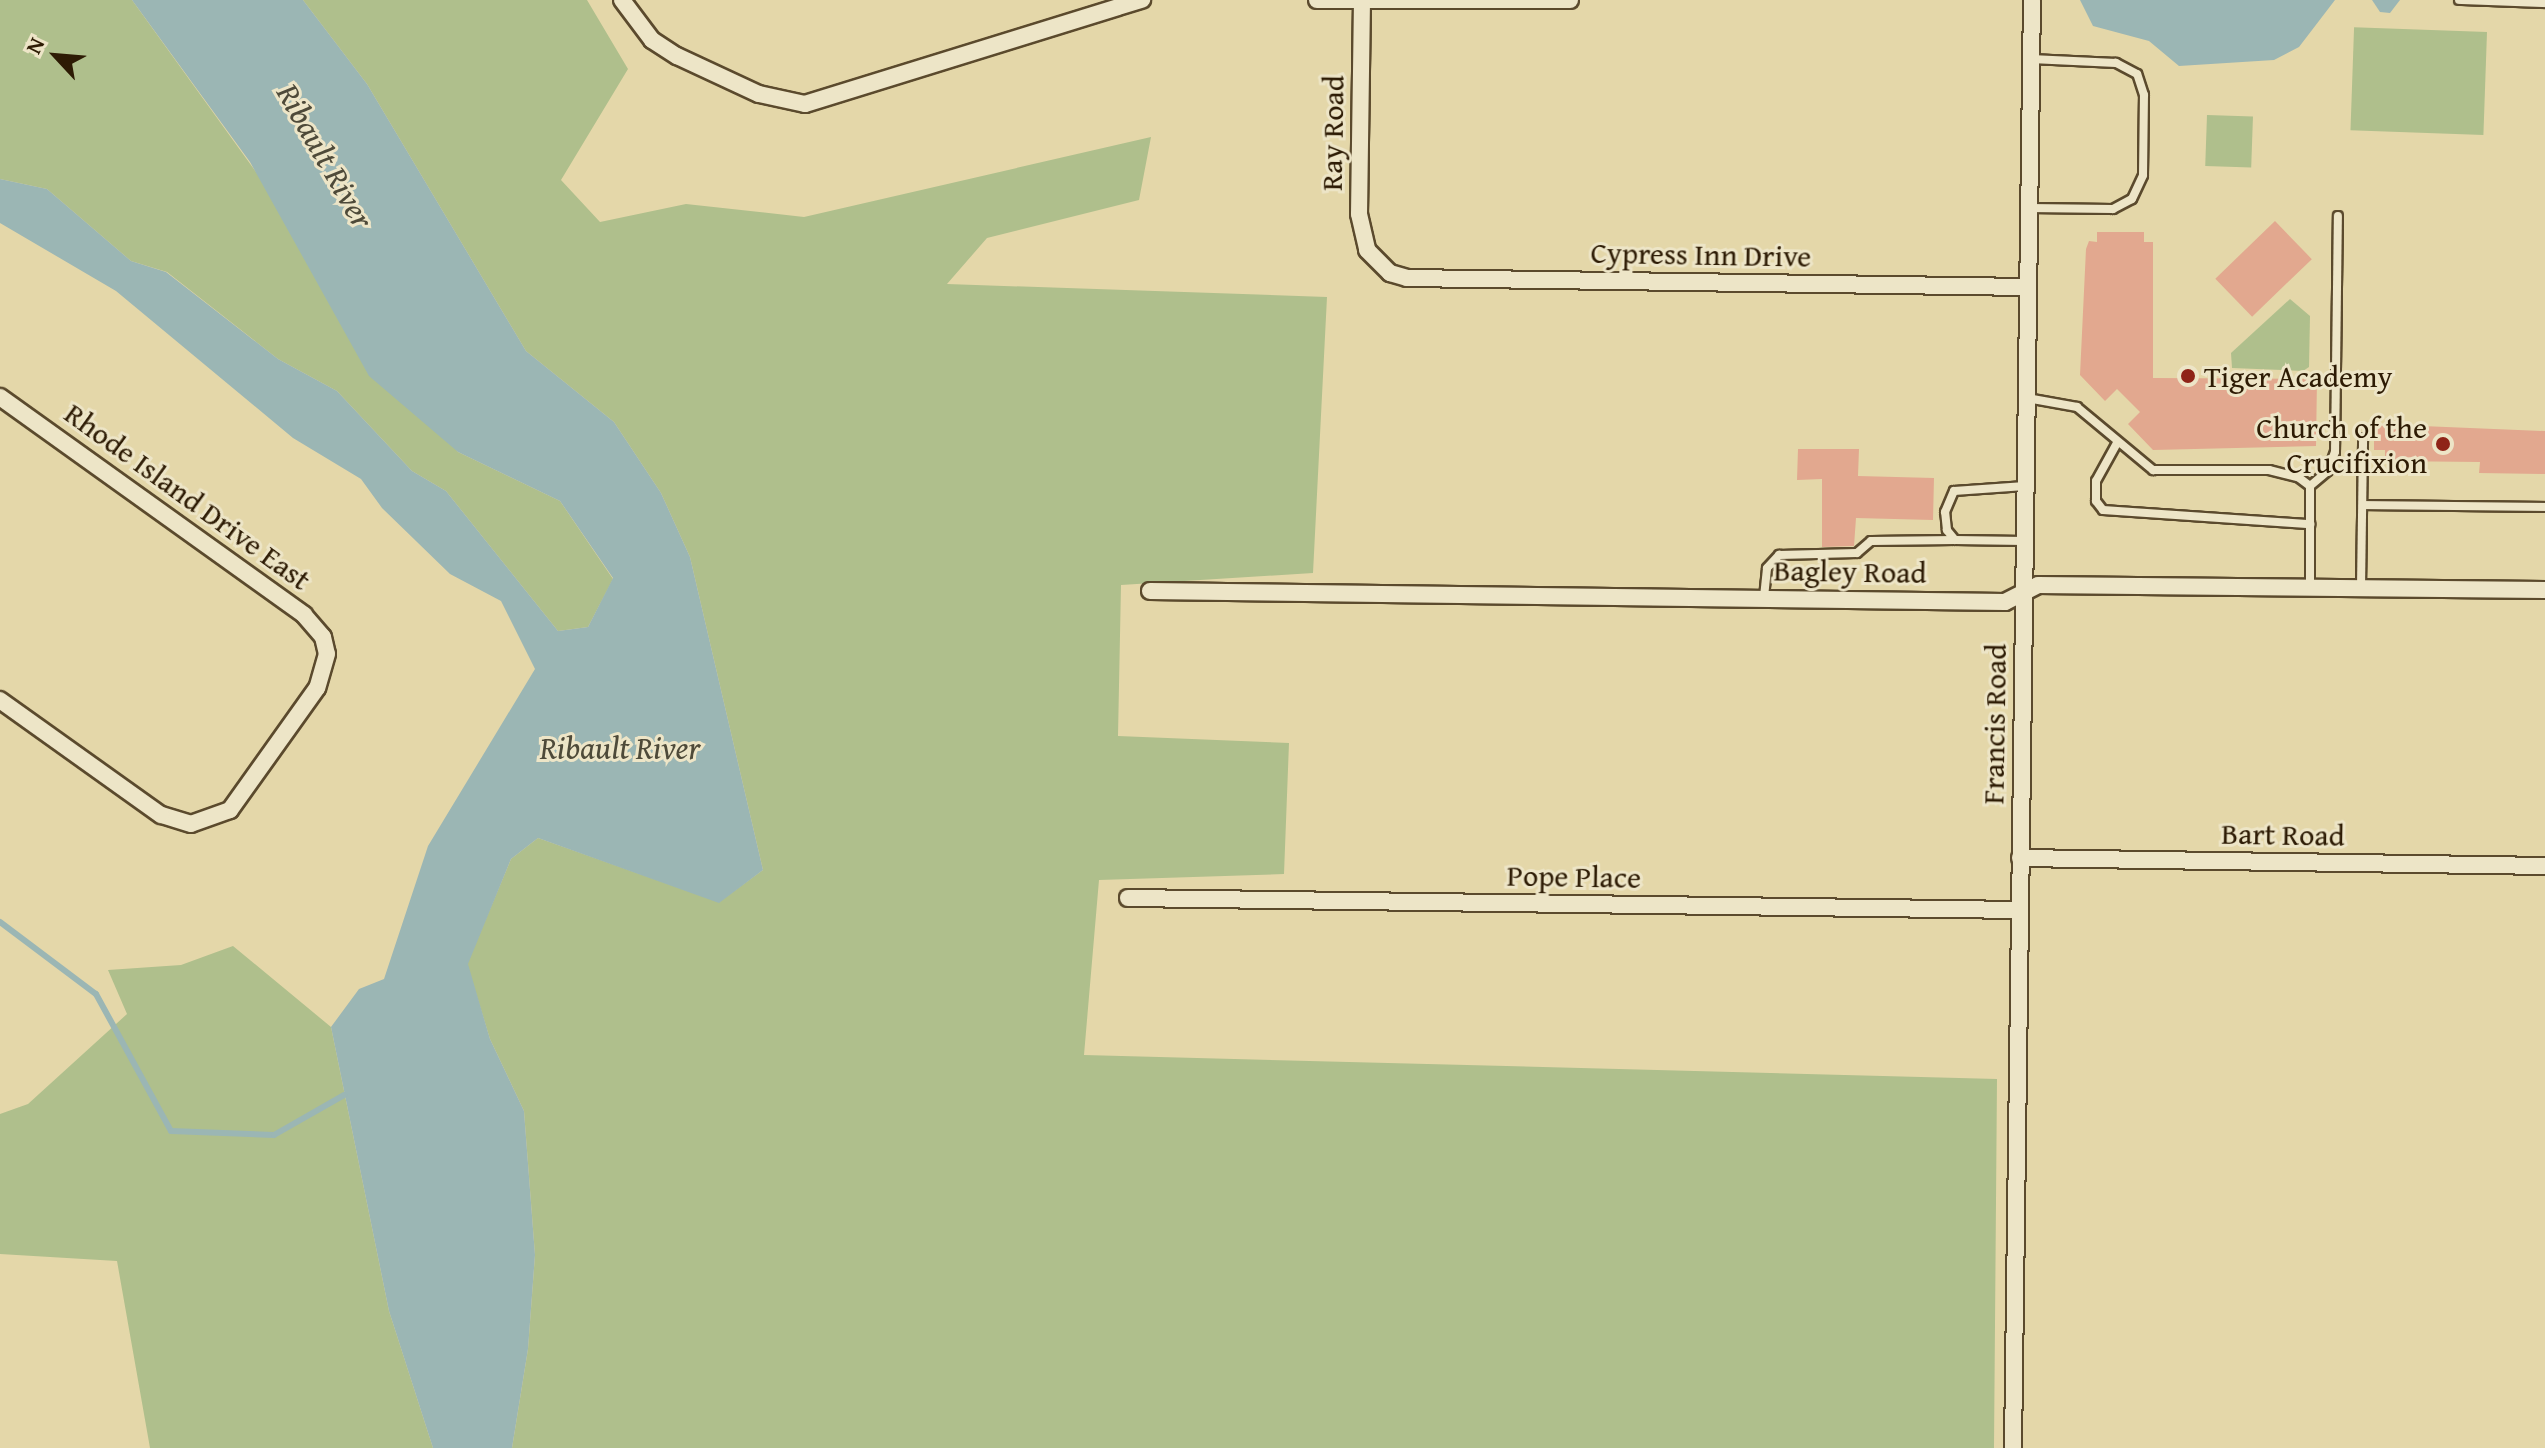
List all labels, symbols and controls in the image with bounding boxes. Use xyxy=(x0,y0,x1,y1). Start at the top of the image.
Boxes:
north arrow xyxy=(16,16,96,96)
text: N xyxy=(17,32,52,59)
street label: Ray Road xyxy=(1313,75,1351,191)
water label: Ribault River xyxy=(268,77,382,235)
street label: Cypress Inn Drive xyxy=(1590,234,1812,274)
place label: Tiger Academy xyxy=(2204,358,2392,394)
marker: Tiger Academy xyxy=(2179,367,2197,385)
street label: Rhode Island Drive East xyxy=(58,395,318,597)
place label: Church of the Crucifixion xyxy=(2256,409,2427,480)
marker: Church of the Crucifixion xyxy=(2434,435,2452,453)
street label: Bagley Road xyxy=(1773,552,1927,590)
street label: Francis Road xyxy=(1975,643,2013,805)
water label: Ribault River xyxy=(540,729,700,767)
street label: Bart Road xyxy=(2221,815,2345,853)
street label: Pope Place xyxy=(1506,857,1642,895)

